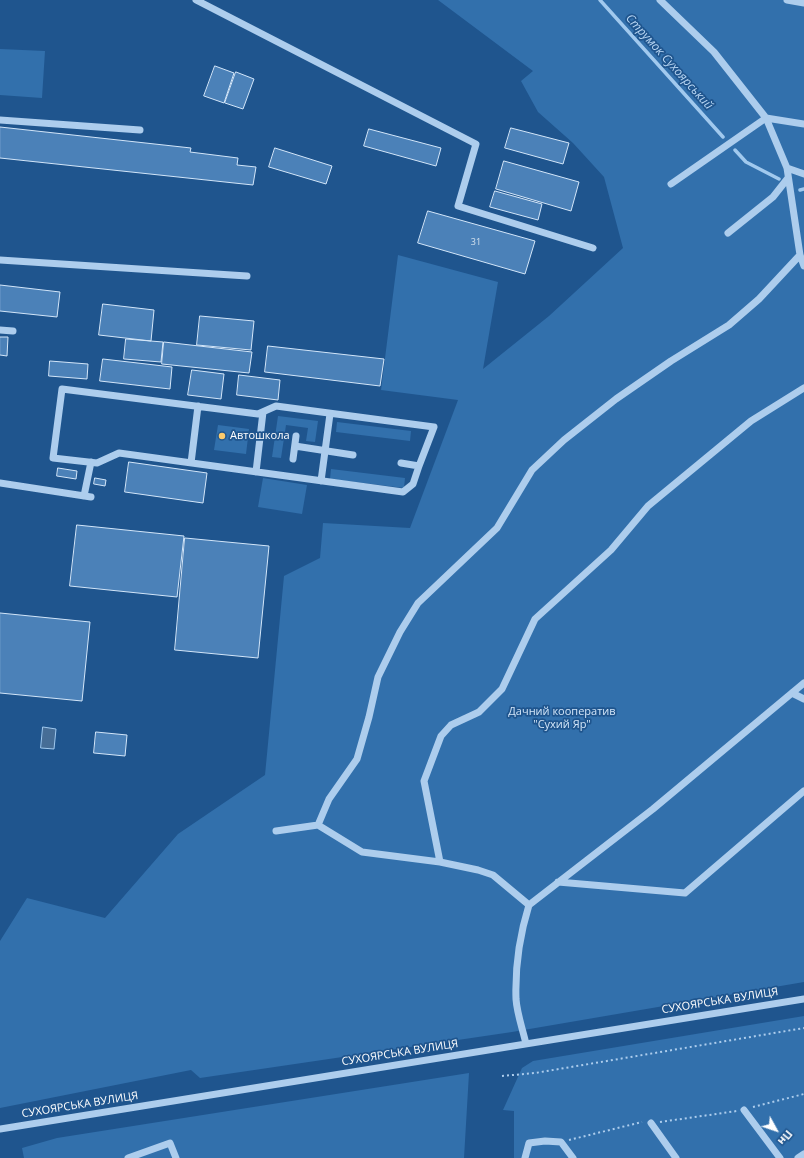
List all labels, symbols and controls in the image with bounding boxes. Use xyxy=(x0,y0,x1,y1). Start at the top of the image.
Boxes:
water label: Струмок Сухоярський xyxy=(622,11,716,113)
house number: 31 xyxy=(471,237,481,247)
place label: Автошкола xyxy=(230,429,290,443)
marker: Автошкола xyxy=(217,431,227,441)
park label: Дачний кооператив "Сухий Яр" xyxy=(508,705,616,731)
street label: СУХОЯРСЬКА ВУЛИЦЯ xyxy=(661,985,779,1017)
street label: СУХОЯРСЬКА ВУЛИЦЯ xyxy=(341,1037,459,1069)
street label: СУХОЯРСЬКА ВУЛИЦЯ xyxy=(21,1089,139,1121)
north arrow xyxy=(756,1110,796,1150)
text: Пн xyxy=(775,1127,796,1149)

